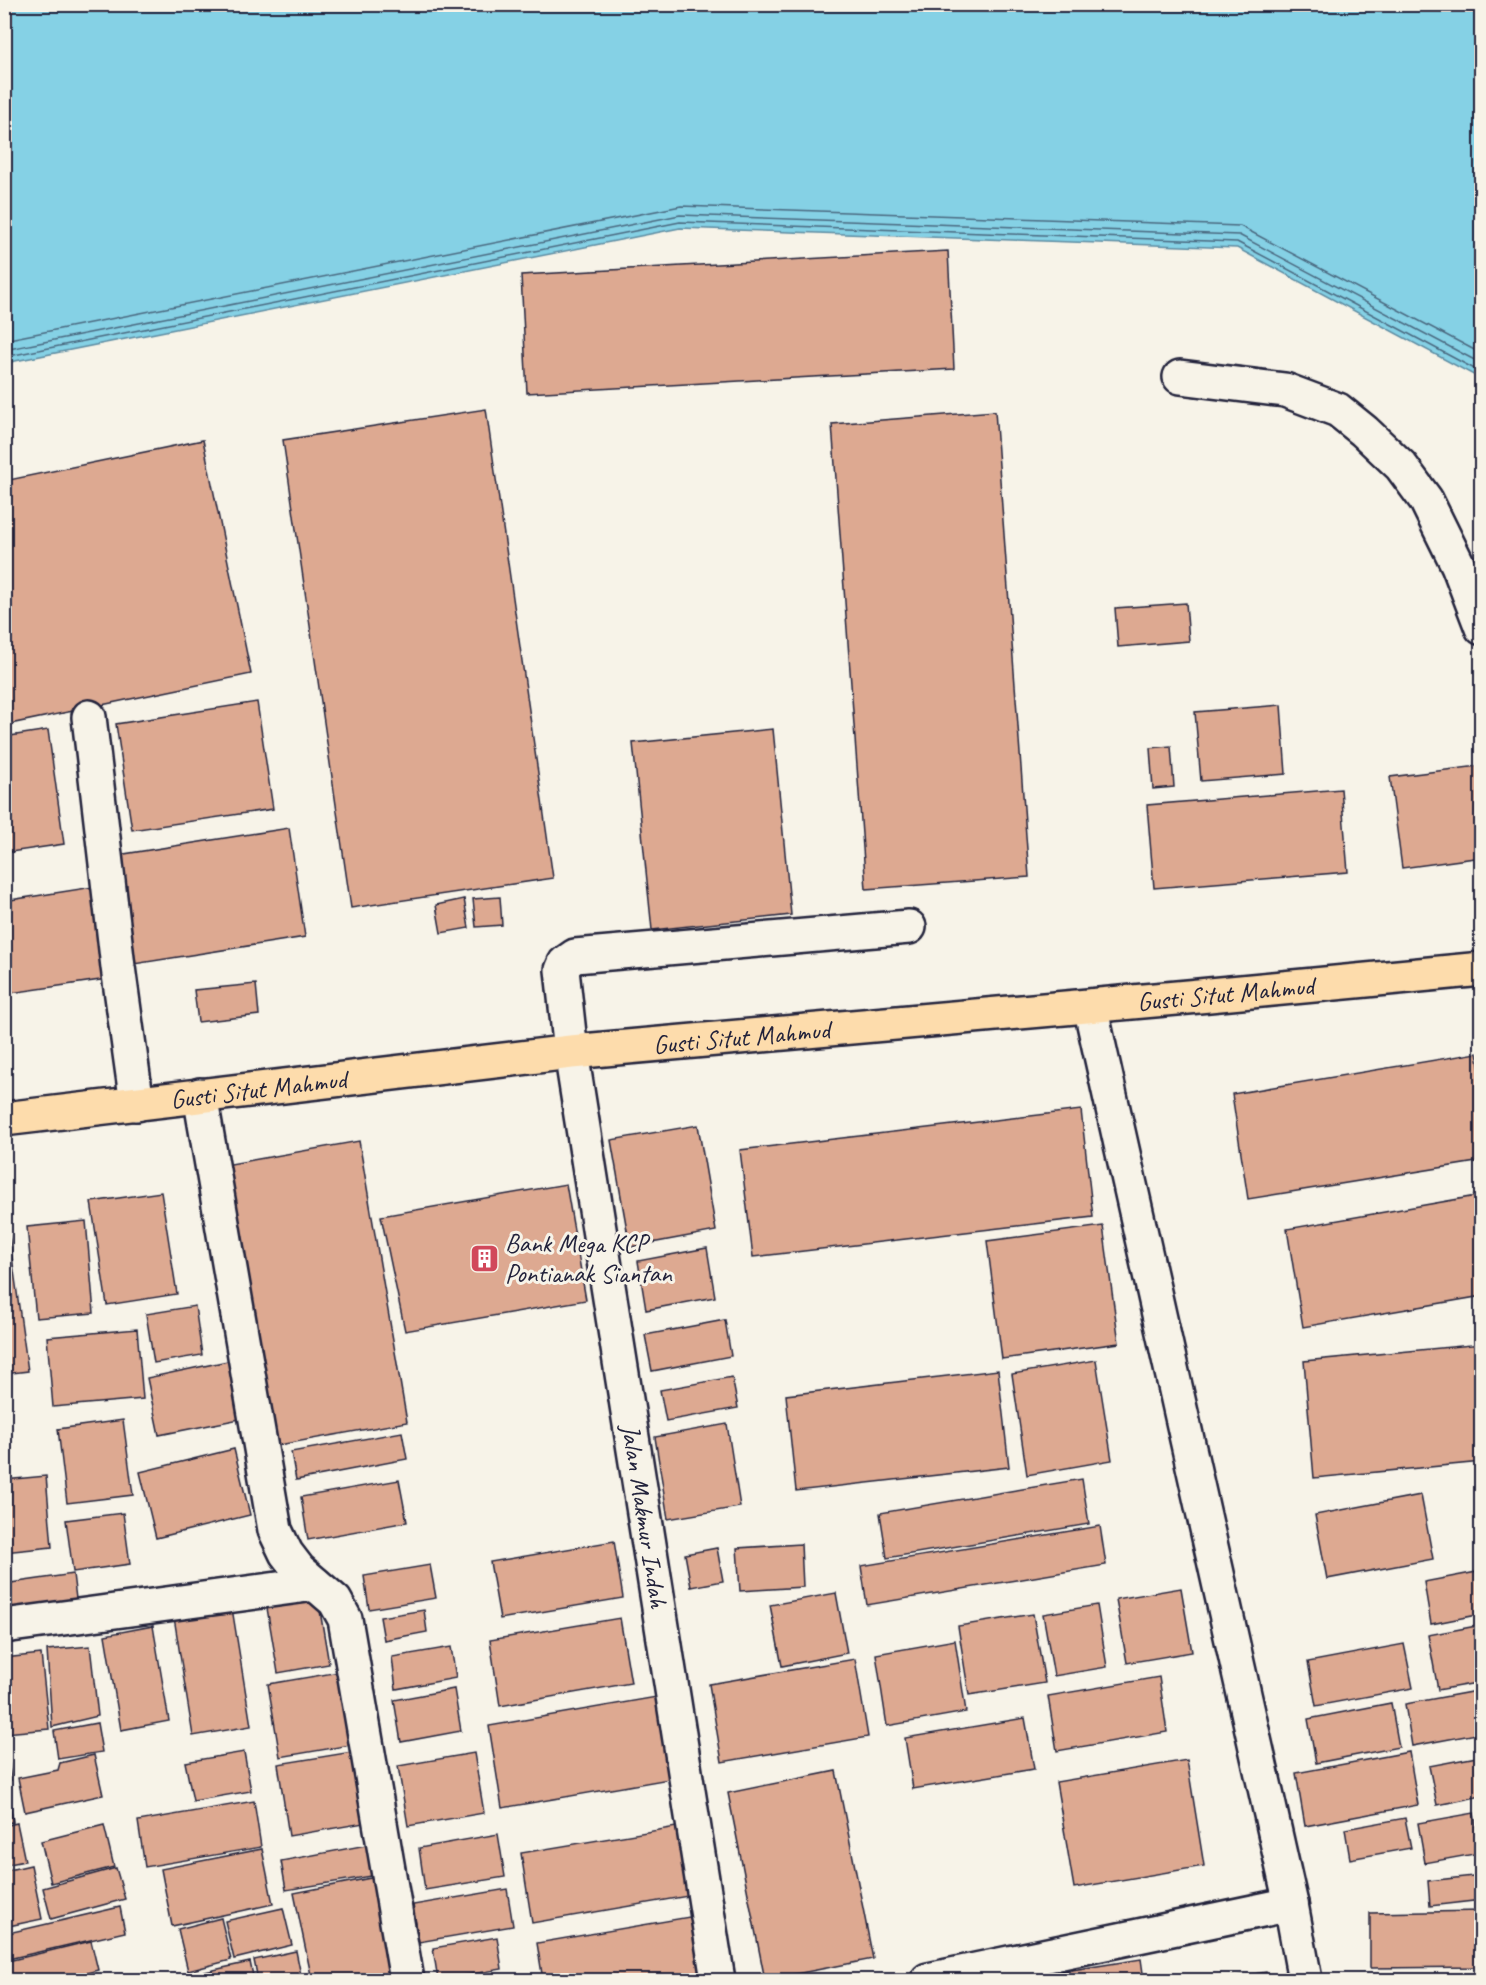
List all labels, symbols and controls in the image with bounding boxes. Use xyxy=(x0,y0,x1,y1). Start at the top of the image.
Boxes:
street label: Gusti Situt Mahmud xyxy=(1136,969,1319,1018)
street label: Gusti Situt Mahmud xyxy=(652,1013,835,1062)
street label: Gusti Situt Mahmud xyxy=(168,1062,352,1116)
place label: Bank Mega KCP Pontianak Siantan xyxy=(505,1227,673,1290)
building icon: Bank Mega KCP Pontianak Siantan xyxy=(468,1242,500,1274)
street label: Jalan Makmur Indah xyxy=(613,1420,675,1611)

